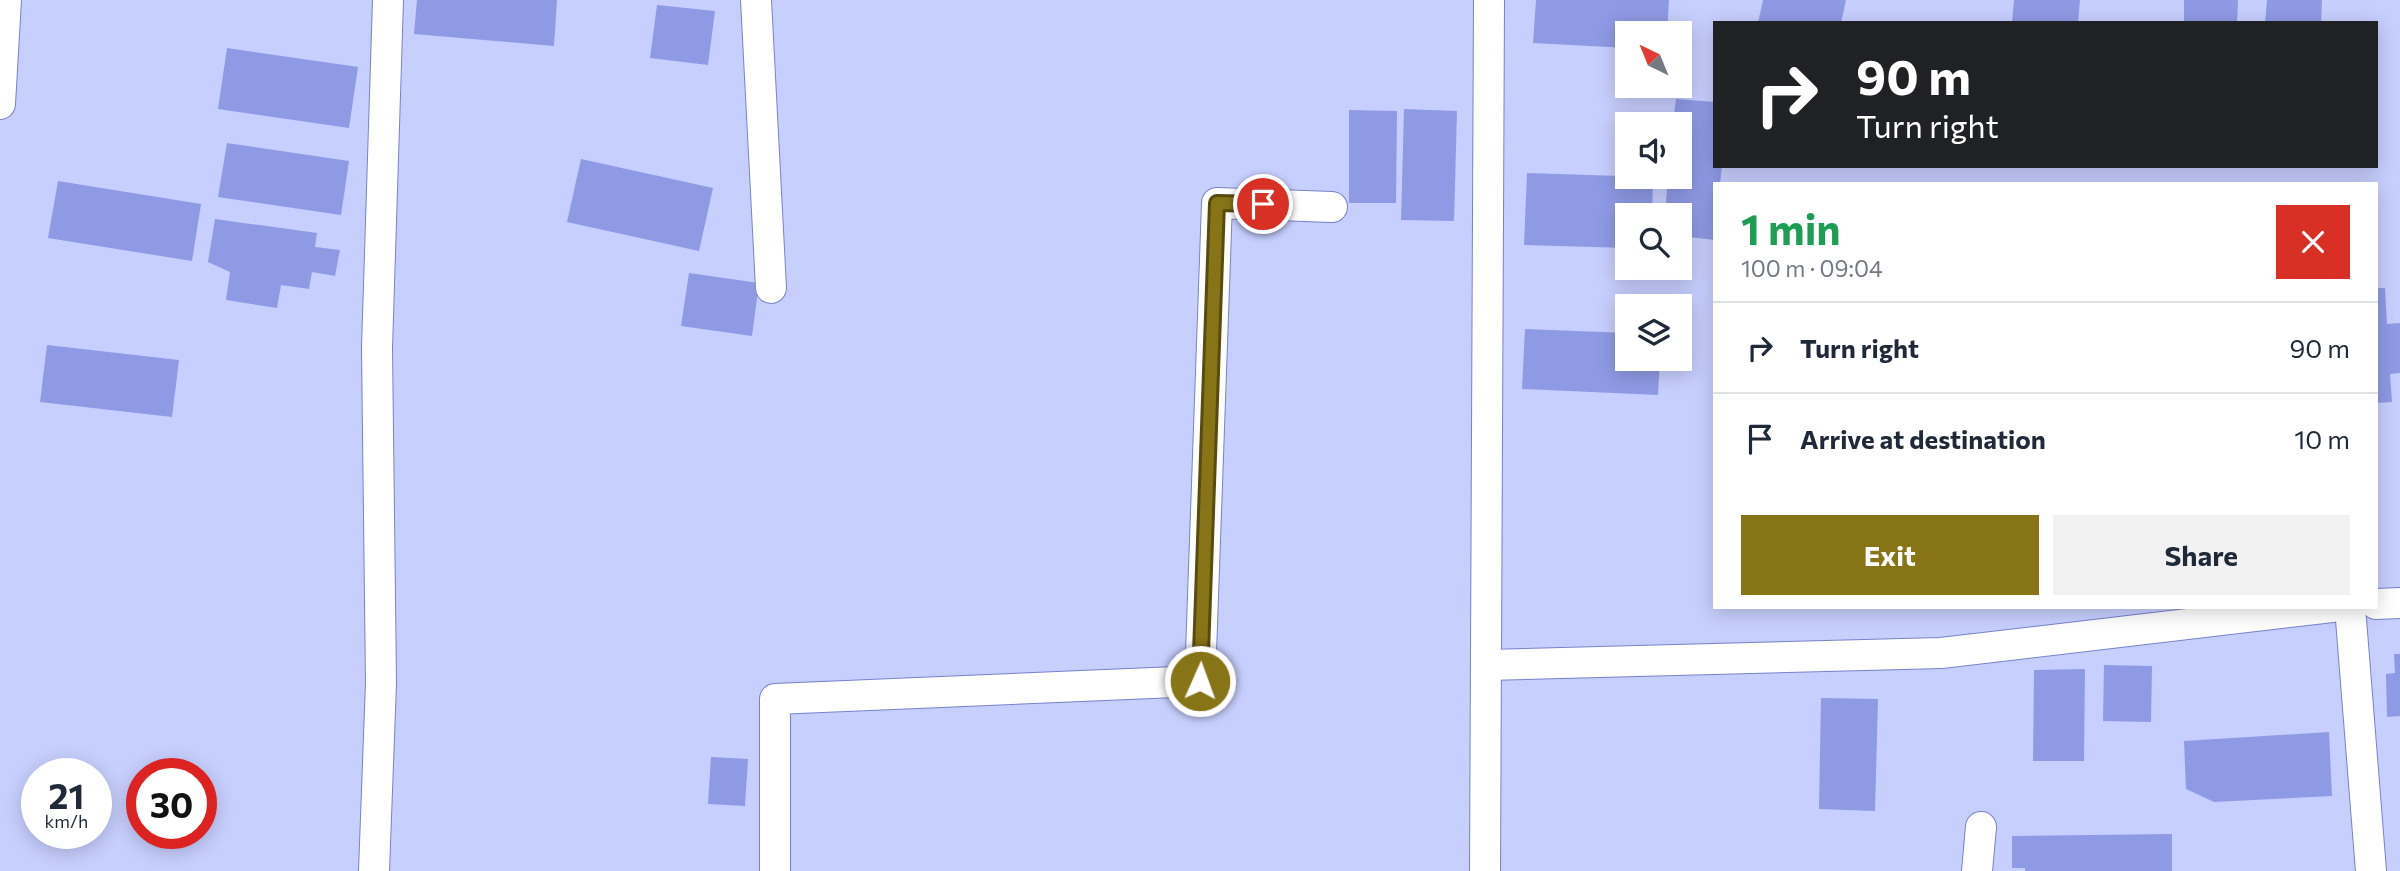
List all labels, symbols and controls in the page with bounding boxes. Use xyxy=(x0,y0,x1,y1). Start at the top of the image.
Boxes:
north arrow xyxy=(1615,21,1692,98)
map controls xyxy=(1615,21,1692,371)
text: 90 m xyxy=(1856,45,1971,105)
icon: right xyxy=(1741,49,1832,140)
text: Turn right xyxy=(1856,105,1999,145)
button: sound xyxy=(1615,112,1692,189)
pin xyxy=(1233,174,1293,234)
icon: arrive xyxy=(1244,185,1282,223)
text: 1 min xyxy=(1741,202,1841,254)
button: search xyxy=(1615,203,1692,280)
button: close xyxy=(2276,205,2350,279)
text: 100 m · 09:04 xyxy=(1741,254,1883,282)
button: layers xyxy=(1615,294,1692,371)
icon: right xyxy=(1741,329,1779,367)
text: Turn right xyxy=(1800,332,1919,363)
text: 90 m xyxy=(2290,332,2350,363)
icon: arrive xyxy=(1741,420,1779,458)
text: Arrive at destination xyxy=(1800,423,2046,454)
text: 10 m xyxy=(2294,423,2350,454)
button: Exit xyxy=(1741,515,2039,595)
button: Share xyxy=(2053,515,2350,595)
position arrow xyxy=(1163,644,1237,718)
speed limit sign: 30 xyxy=(126,758,217,849)
text: 21 xyxy=(49,773,84,816)
text: km/h xyxy=(45,810,88,832)

